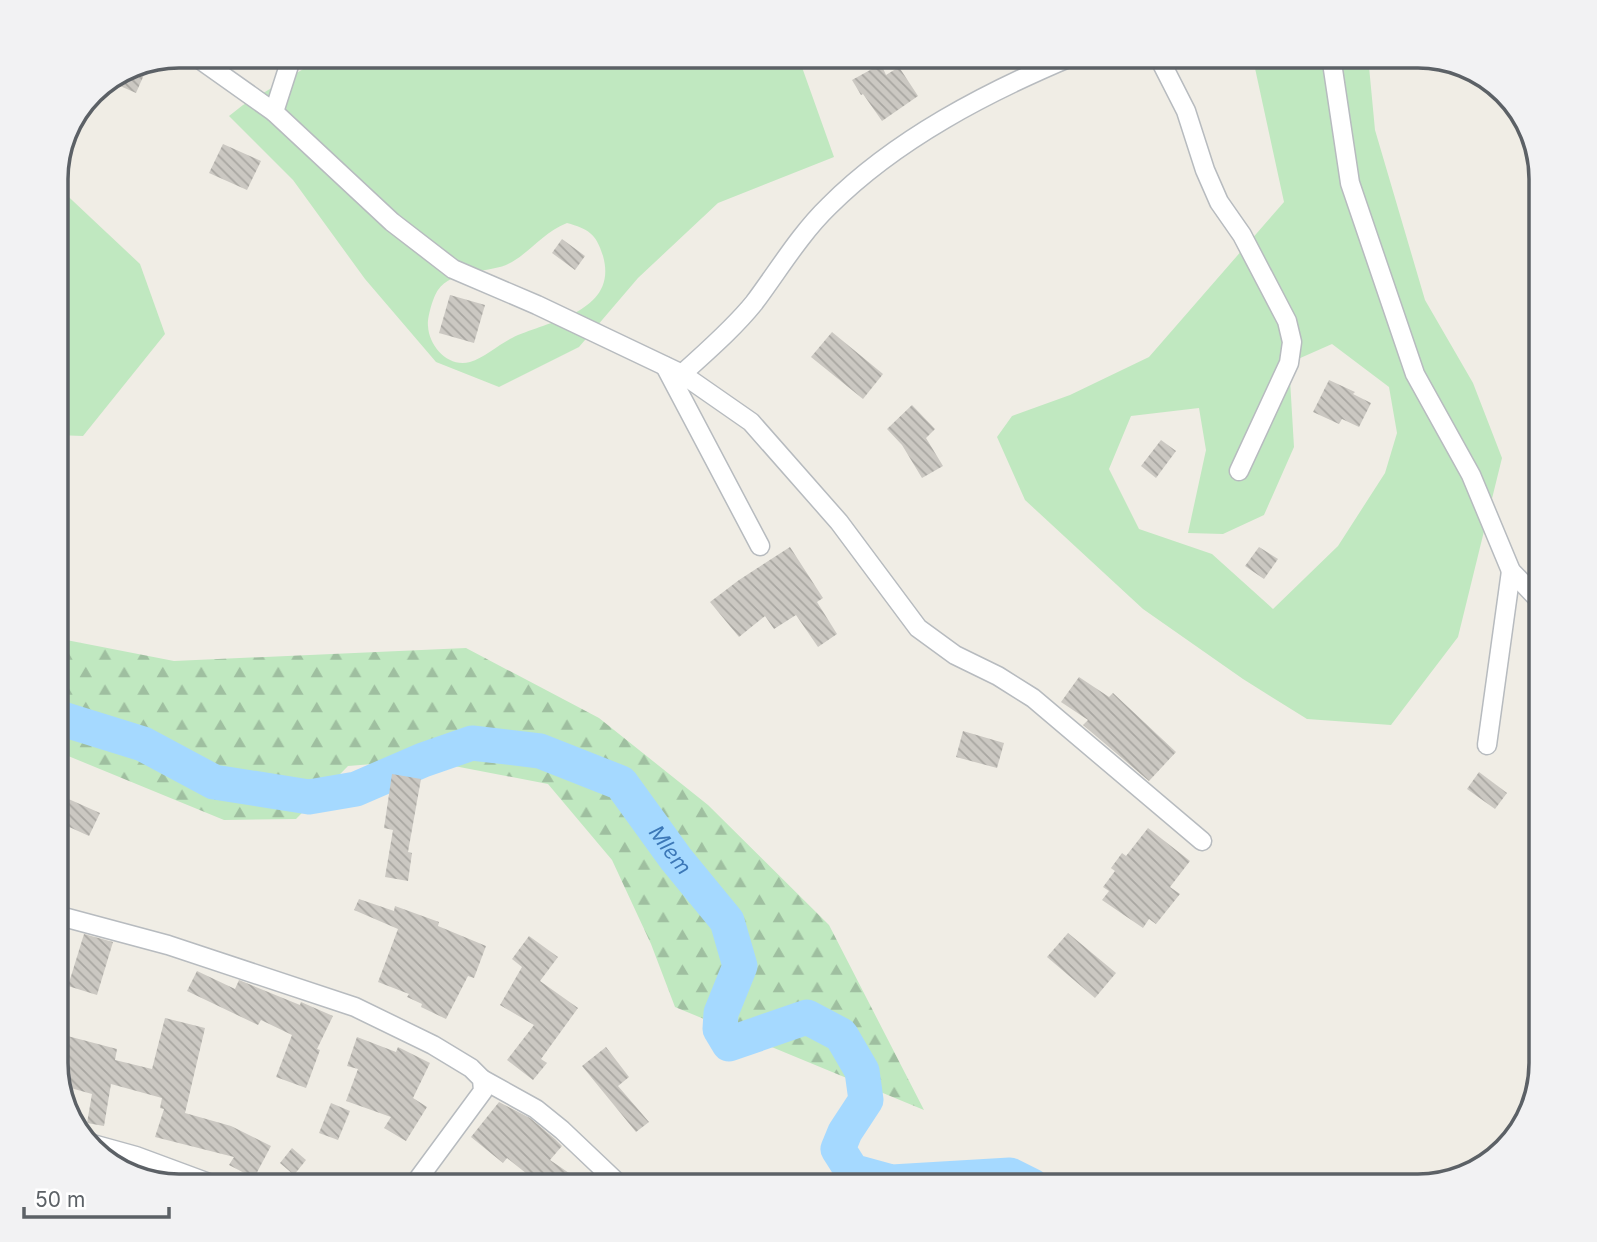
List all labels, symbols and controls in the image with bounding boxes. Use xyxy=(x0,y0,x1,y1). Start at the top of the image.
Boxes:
water label: Mlem xyxy=(644,821,697,879)
scale bar xyxy=(24,1176,170,1220)
text: 50 m xyxy=(35,1187,85,1212)

